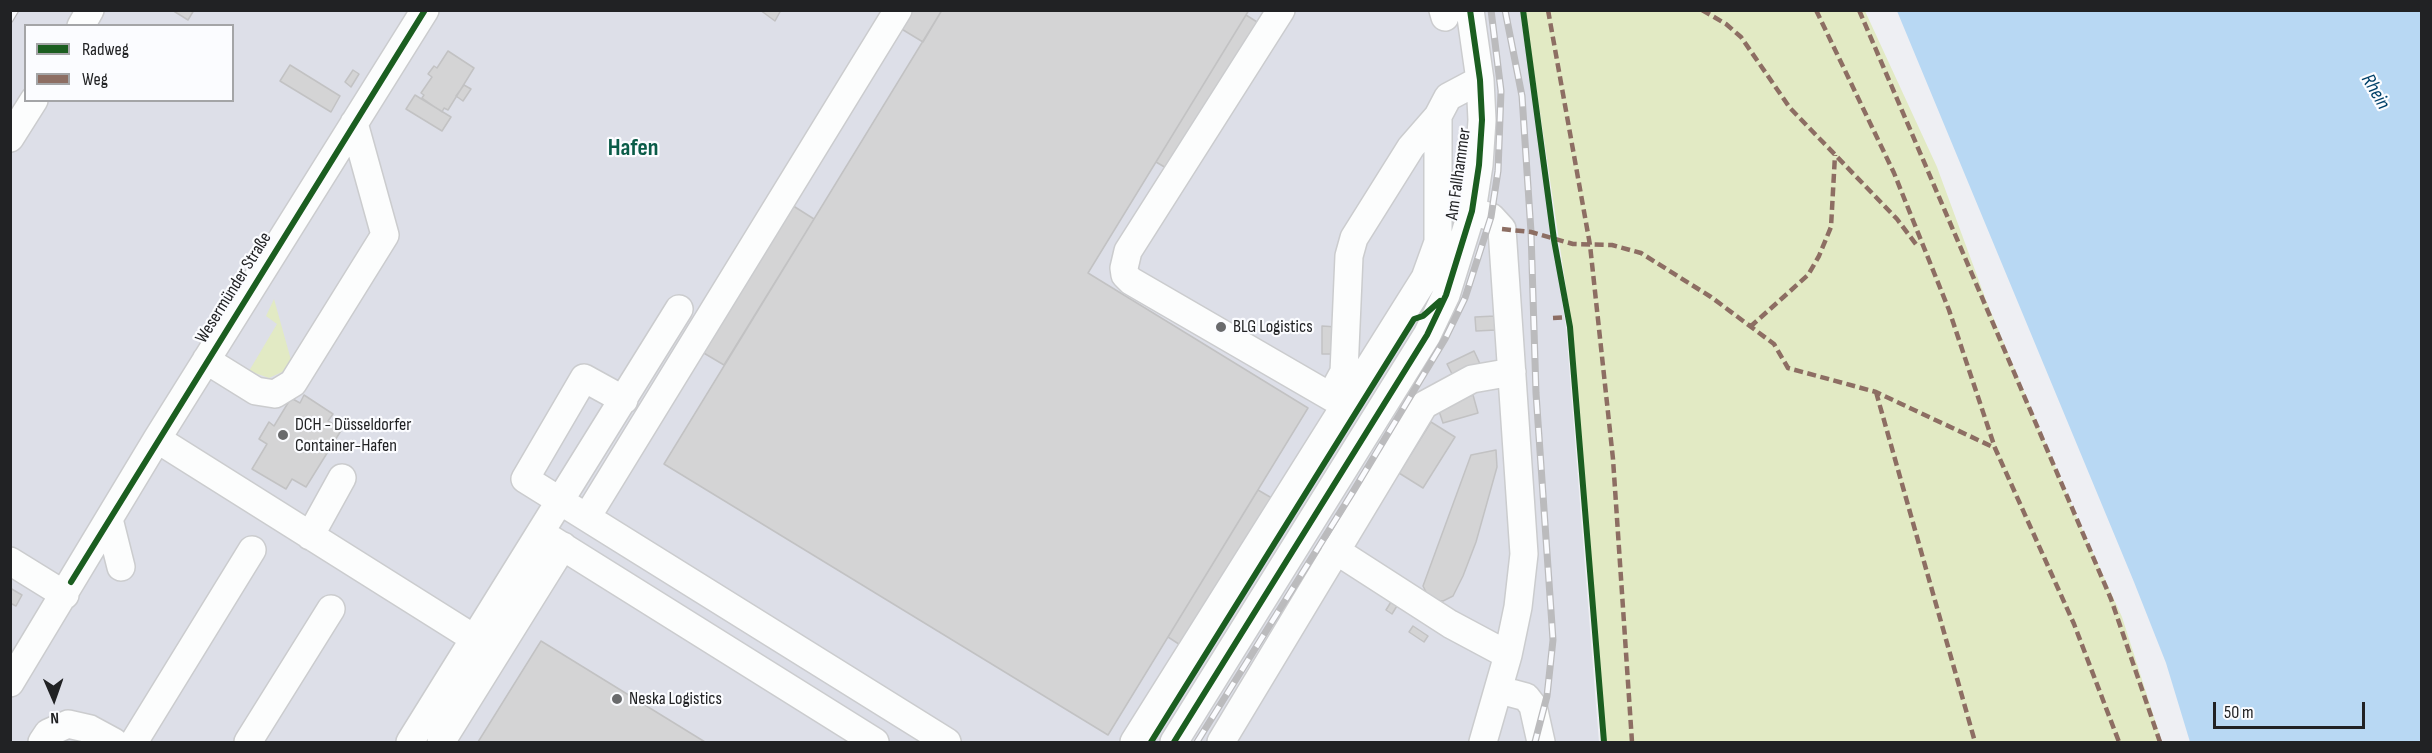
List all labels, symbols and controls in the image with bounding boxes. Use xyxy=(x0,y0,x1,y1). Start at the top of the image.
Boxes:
legend xyxy=(24,24,234,102)
text: Radweg xyxy=(82,39,129,60)
text: Weg xyxy=(82,69,108,90)
water label: Rhein xyxy=(2355,70,2395,114)
street label: Am Fallhammer xyxy=(1442,127,1476,221)
district label: Hafen xyxy=(608,135,658,163)
street label: Wesermünder Straße xyxy=(191,228,277,348)
place label: BLG Logistics xyxy=(1233,316,1313,338)
marker: BLG Logistics xyxy=(1214,320,1228,334)
place label: DCH - Düsseldorfer Container-Hafen xyxy=(295,414,411,456)
marker: DCH - Düsseldorfer Container-Hafen xyxy=(276,428,290,442)
north arrow xyxy=(24,669,84,729)
place label: Neska Logistics xyxy=(629,688,722,710)
scale bar xyxy=(2216,690,2368,728)
marker: Neska Logistics xyxy=(610,692,624,706)
text: 50 m xyxy=(2224,702,2254,723)
text: N xyxy=(50,708,59,727)

